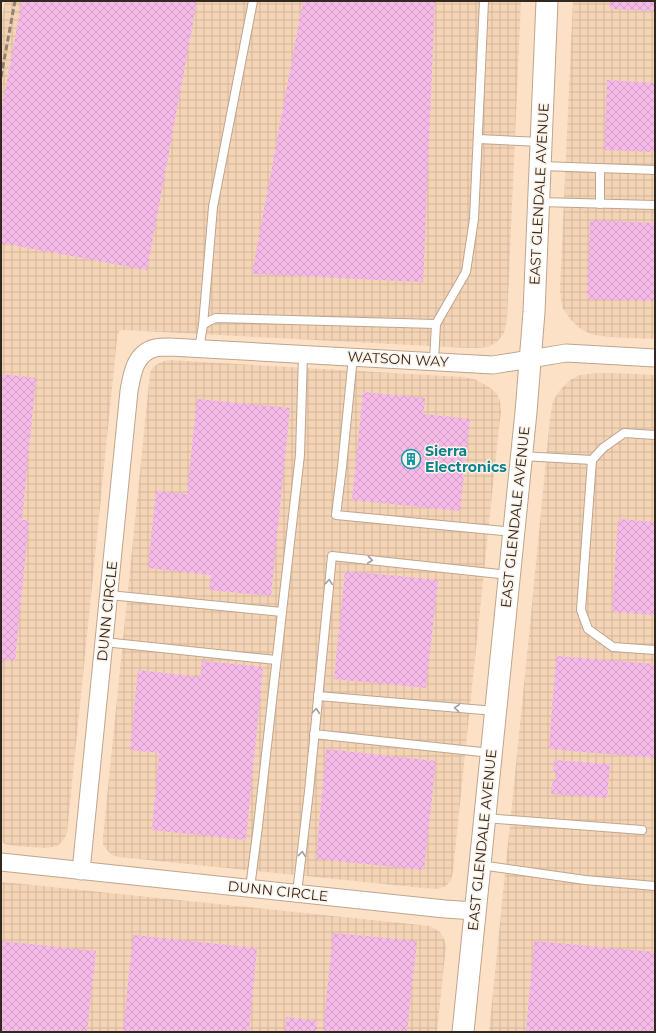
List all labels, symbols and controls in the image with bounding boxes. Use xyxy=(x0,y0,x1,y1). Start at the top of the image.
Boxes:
street label: EAST GLENDALE AVENUE xyxy=(525,102,553,286)
street label: WATSON WAY xyxy=(347,347,449,371)
street label: EAST GLENDALE AVENUE xyxy=(497,425,533,609)
place label: Sierra Electronics xyxy=(425,442,507,476)
building icon: Sierra Electronics xyxy=(400,448,422,470)
one-way arrow xyxy=(367,556,373,565)
street label: DUNN CIRCLE xyxy=(93,560,121,662)
one-way arrow xyxy=(324,579,333,585)
one-way arrow xyxy=(454,704,460,713)
one-way arrow xyxy=(312,708,321,714)
street label: EAST GLENDALE AVENUE xyxy=(464,748,500,932)
one-way arrow xyxy=(297,851,306,858)
street label: DUNN CIRCLE xyxy=(227,877,329,905)

